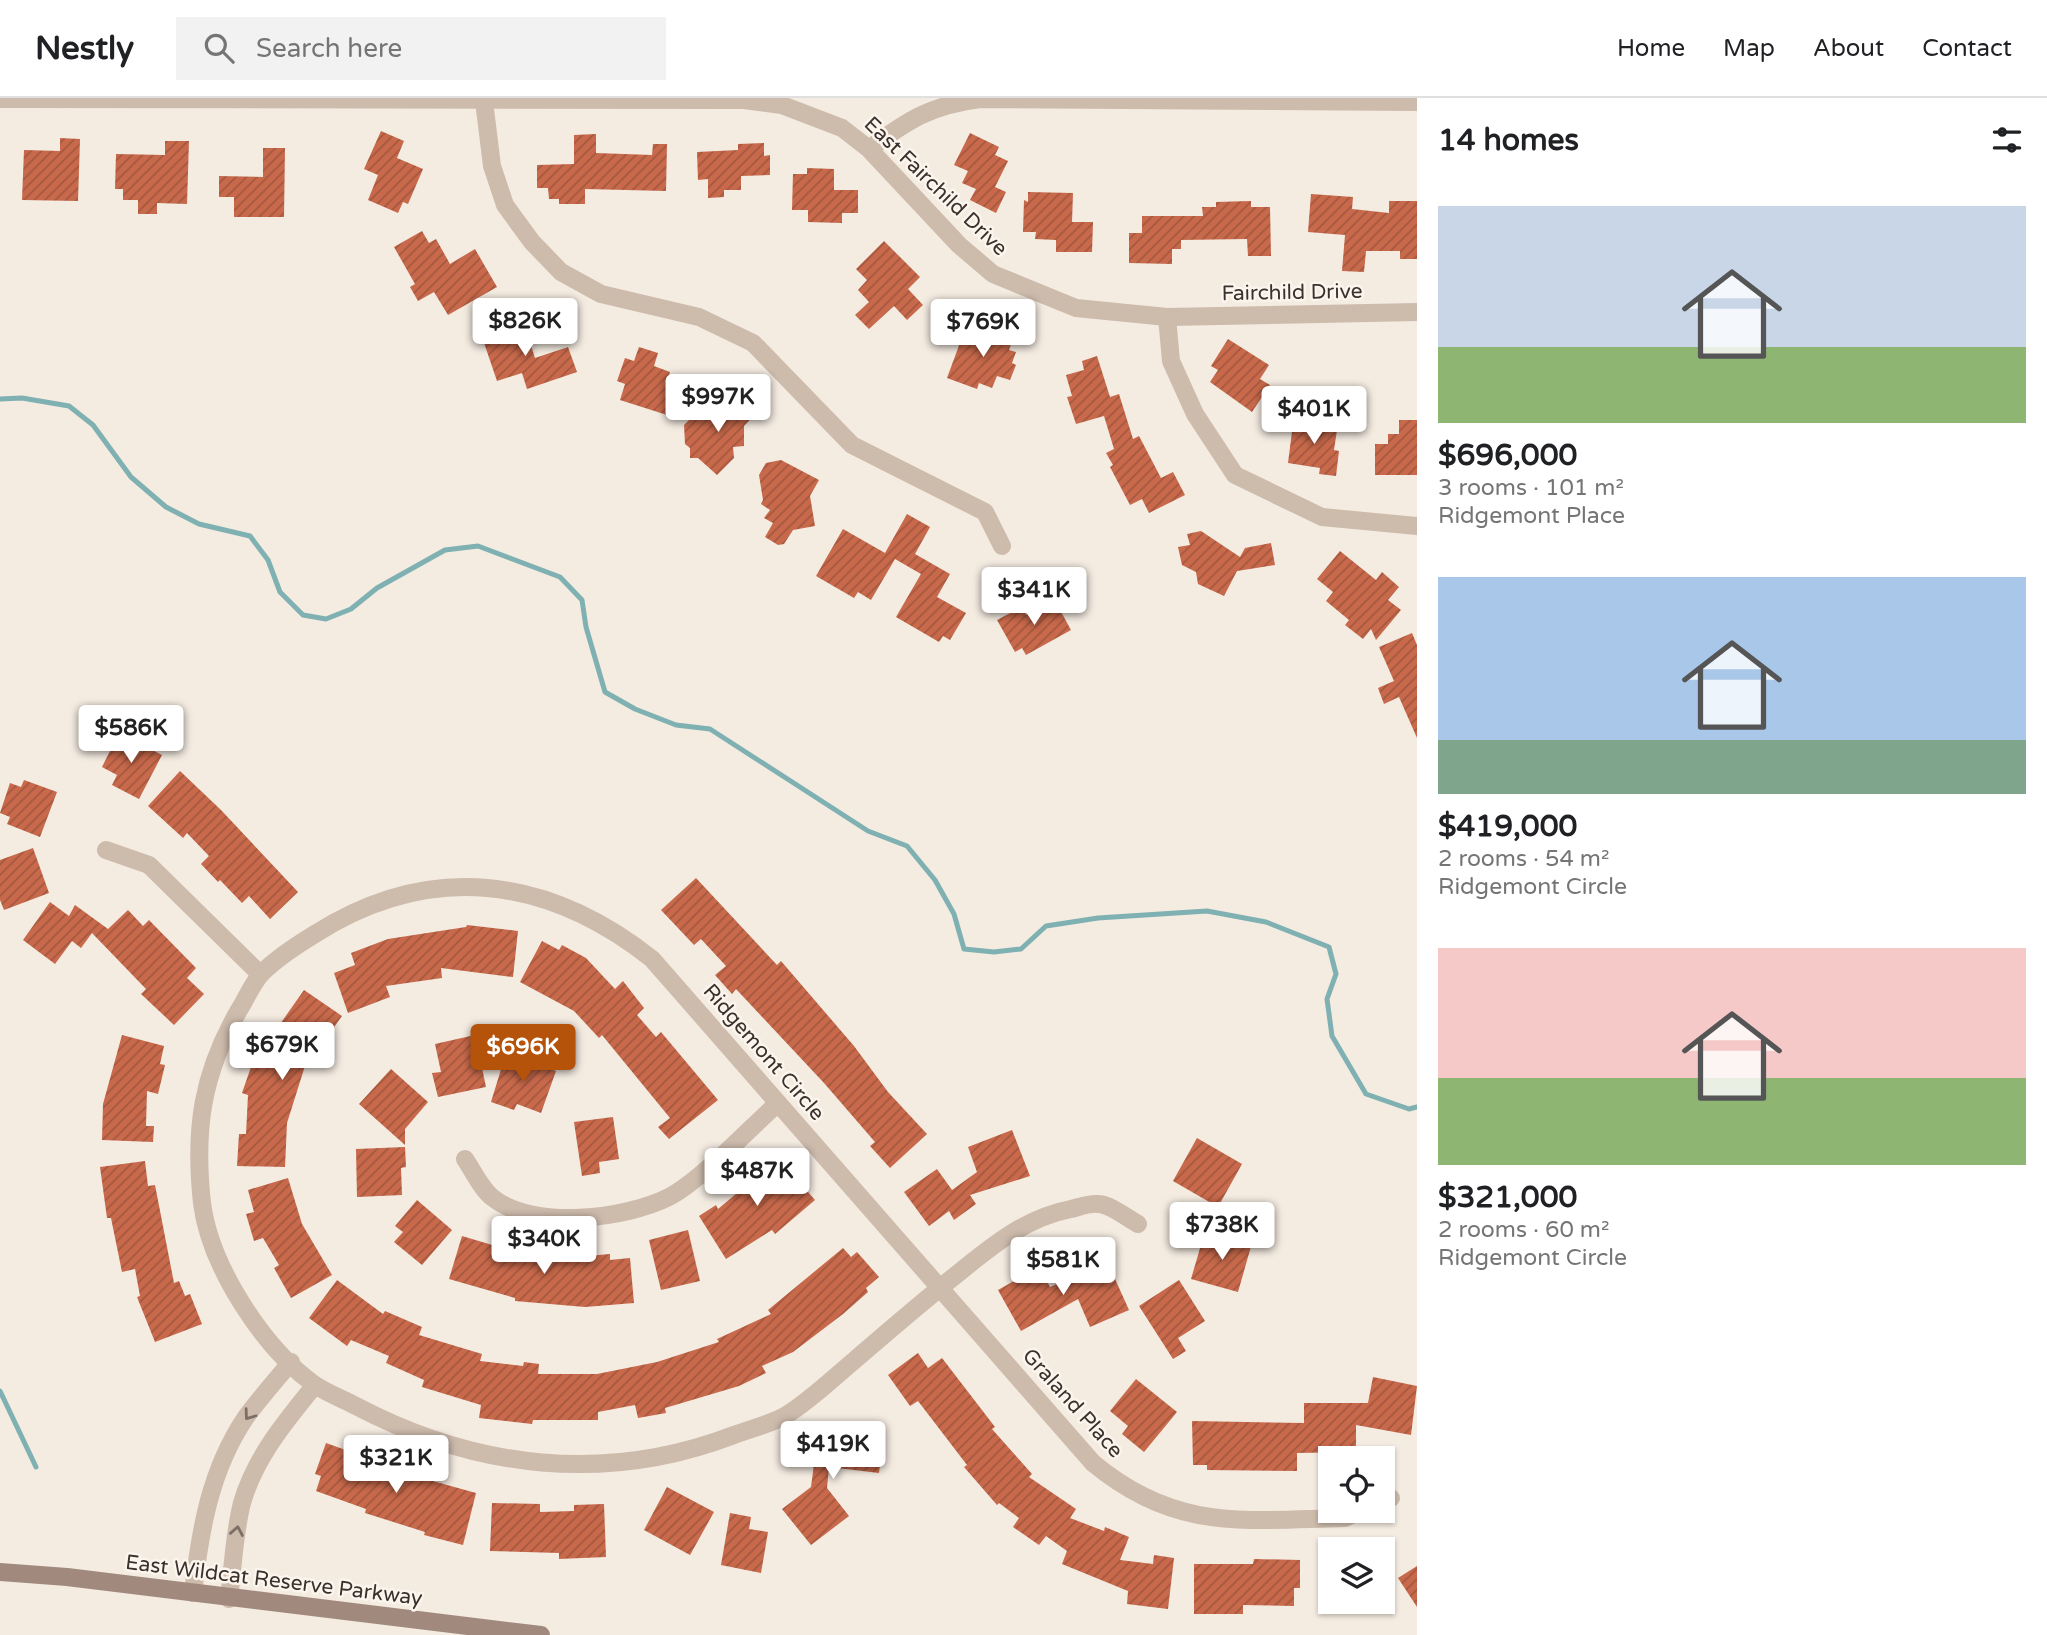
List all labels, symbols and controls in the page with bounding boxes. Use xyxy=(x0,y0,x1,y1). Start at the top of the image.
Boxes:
search box xyxy=(176,17,666,80)
text: Nestly xyxy=(35,29,134,68)
icon: search xyxy=(200,29,238,67)
text: Search here xyxy=(256,33,402,64)
text: Home xyxy=(1617,34,1685,63)
text: Map xyxy=(1723,34,1775,63)
text: About xyxy=(1813,34,1884,63)
text: Contact xyxy=(1922,34,2012,63)
street label: East Fairchild Drive xyxy=(859,112,1013,261)
icon: filters xyxy=(1988,121,2026,159)
text: 14 homes xyxy=(1438,122,1579,159)
icon: home xyxy=(1669,251,1795,377)
street label: Fairchild Drive xyxy=(1221,279,1363,306)
pin: $826K xyxy=(476,299,574,358)
pin: $769K xyxy=(934,300,1032,359)
text: $826K xyxy=(489,307,561,335)
text: $769K xyxy=(947,308,1019,336)
pin: $997K xyxy=(669,374,767,434)
text: $997K xyxy=(682,383,754,411)
pin: $401K xyxy=(1265,386,1363,446)
text: $401K xyxy=(1278,395,1350,423)
text: $696,000 xyxy=(1438,437,1577,474)
text: 3 rooms · 101 m² xyxy=(1438,474,1624,502)
text: Ridgemont Place xyxy=(1438,502,1625,530)
pin: $341K xyxy=(985,568,1083,627)
text: $341K xyxy=(998,576,1070,604)
icon: home xyxy=(1669,622,1795,748)
pin: $586K xyxy=(82,706,180,765)
text: $586K xyxy=(95,714,167,742)
text: $419,000 xyxy=(1438,808,1577,845)
text: 2 rooms · 54 m² xyxy=(1438,845,1609,873)
text: Ridgemont Circle xyxy=(1438,873,1627,901)
street label: Ridgemont Circle xyxy=(698,979,830,1126)
icon: home xyxy=(1669,993,1795,1119)
pin: $679K xyxy=(233,1023,331,1082)
pin: $696K xyxy=(474,1024,572,1084)
text: $679K xyxy=(246,1031,318,1059)
text: $696K xyxy=(487,1033,559,1061)
pin: $487K xyxy=(708,1148,806,1208)
text: $487K xyxy=(721,1157,793,1185)
text: $321,000 xyxy=(1438,1179,1577,1216)
pin: $738K xyxy=(1173,1202,1271,1262)
text: $738K xyxy=(1186,1211,1258,1239)
pin: $340K xyxy=(495,1216,593,1276)
text: 2 rooms · 60 m² xyxy=(1438,1216,1609,1244)
text: $340K xyxy=(508,1225,580,1253)
pin: $581K xyxy=(1014,1238,1112,1297)
text: Ridgemont Circle xyxy=(1438,1244,1627,1272)
text: $581K xyxy=(1027,1246,1099,1274)
street label: Graland Place xyxy=(1017,1344,1128,1463)
one-way arrow xyxy=(245,1408,257,1420)
pin: $419K xyxy=(784,1422,882,1481)
text: $419K xyxy=(797,1430,869,1458)
pin: $321K xyxy=(347,1436,445,1495)
text: $321K xyxy=(360,1444,432,1472)
map controls xyxy=(1318,1446,1395,1614)
button: locate xyxy=(1318,1446,1395,1523)
one-way arrow xyxy=(229,1525,244,1537)
button: layers xyxy=(1318,1537,1395,1614)
street label: East Wildcat Reserve Parkway xyxy=(124,1550,424,1611)

